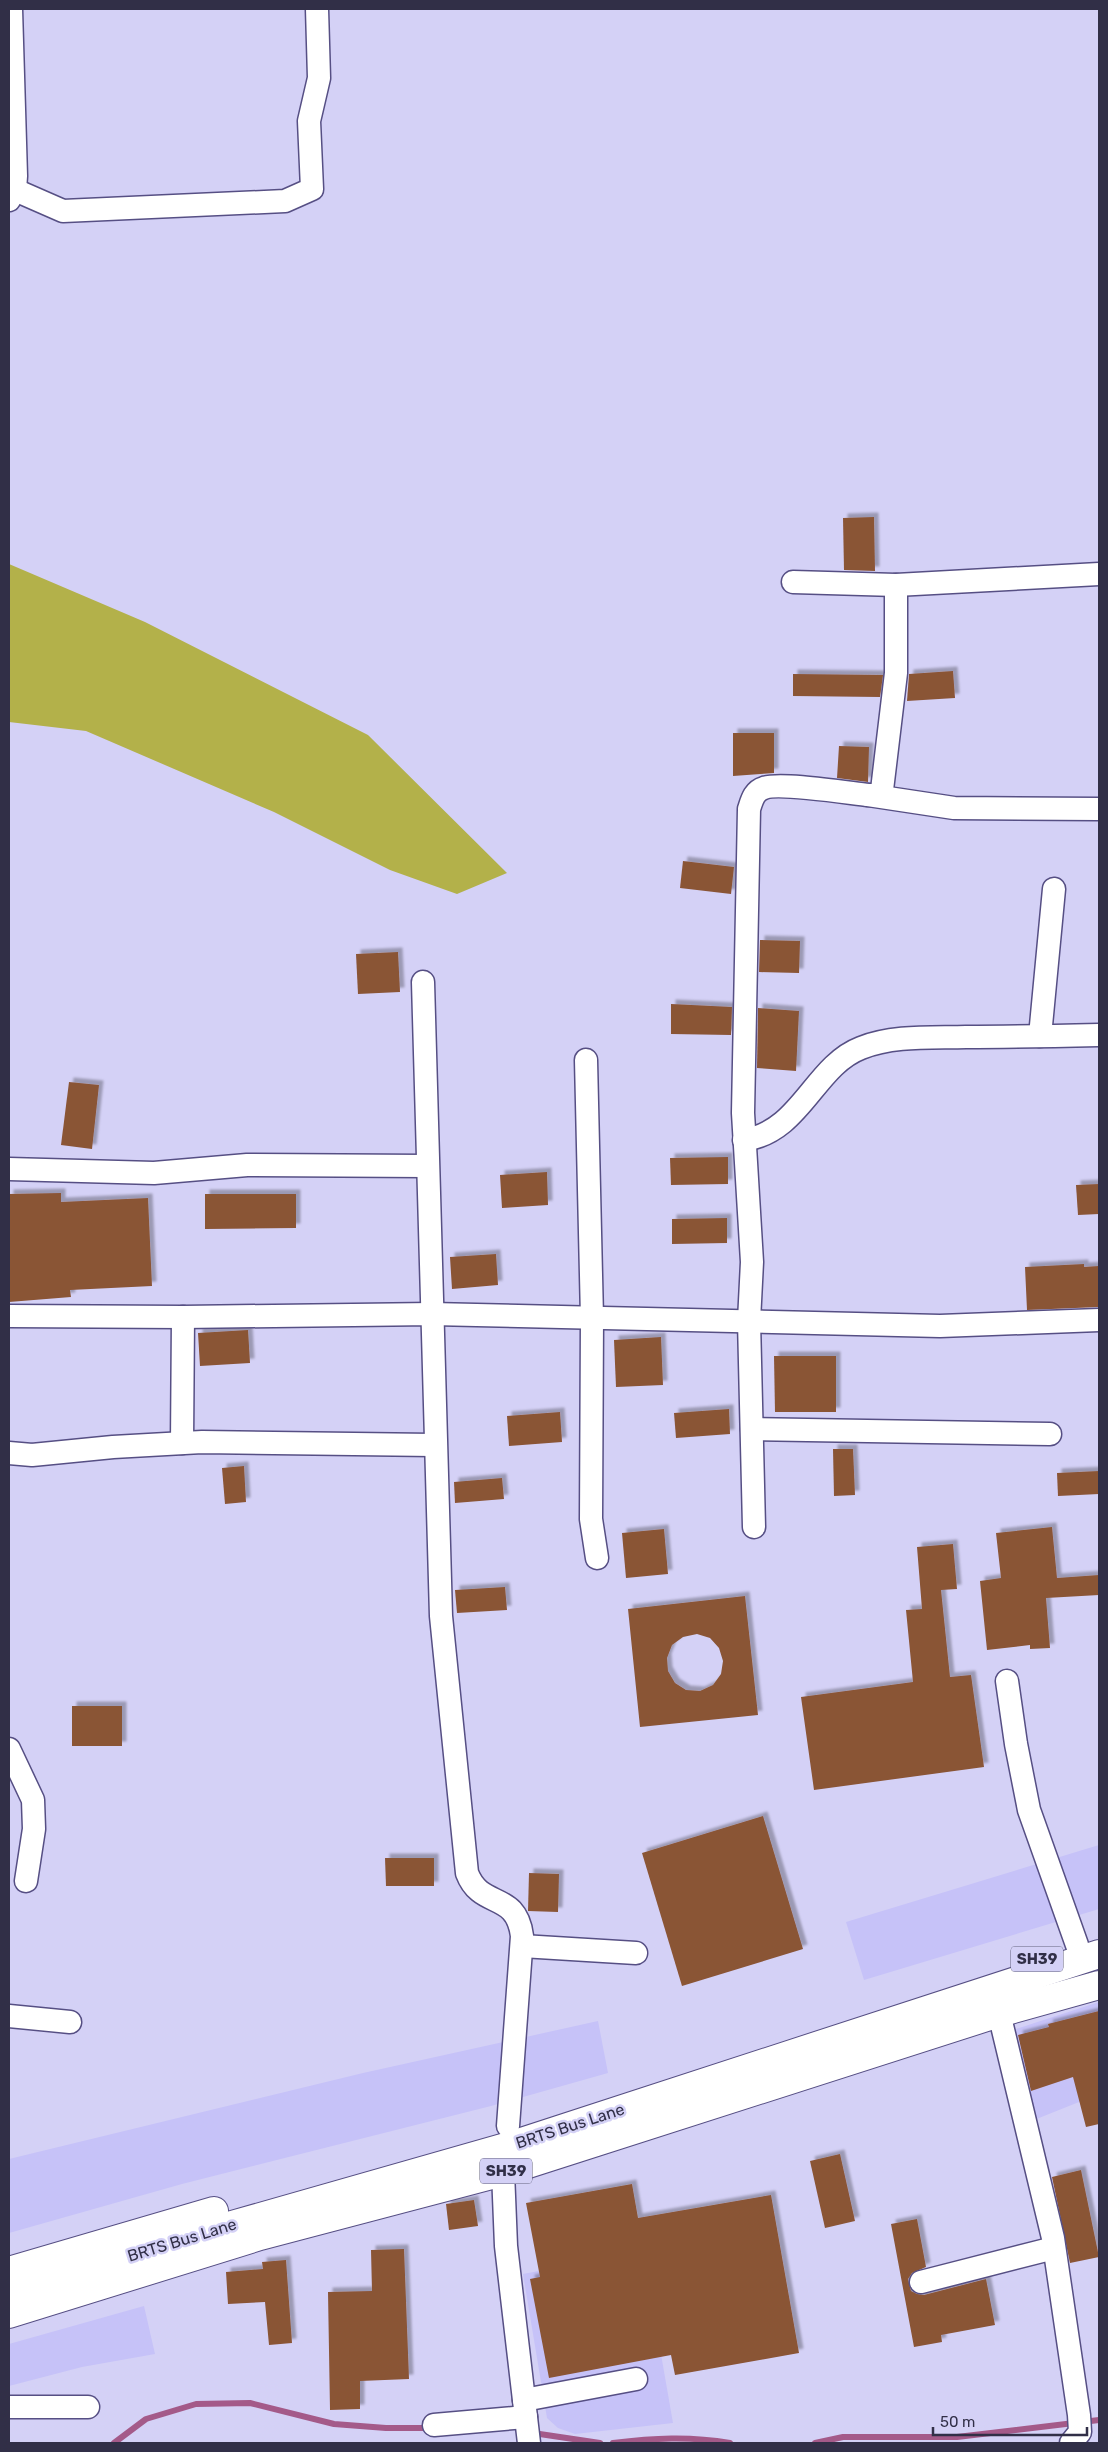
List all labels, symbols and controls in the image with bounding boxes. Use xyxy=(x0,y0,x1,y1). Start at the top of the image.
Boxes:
road number: SH39 xyxy=(1011,1946,1063,1972)
street label: BRTS Bus Lane xyxy=(513,2099,627,2152)
road number: SH39 xyxy=(480,2158,532,2184)
street label: BRTS Bus Lane xyxy=(125,2214,239,2266)
scale bar xyxy=(933,2404,1087,2436)
text: 50 m xyxy=(940,2413,975,2431)

